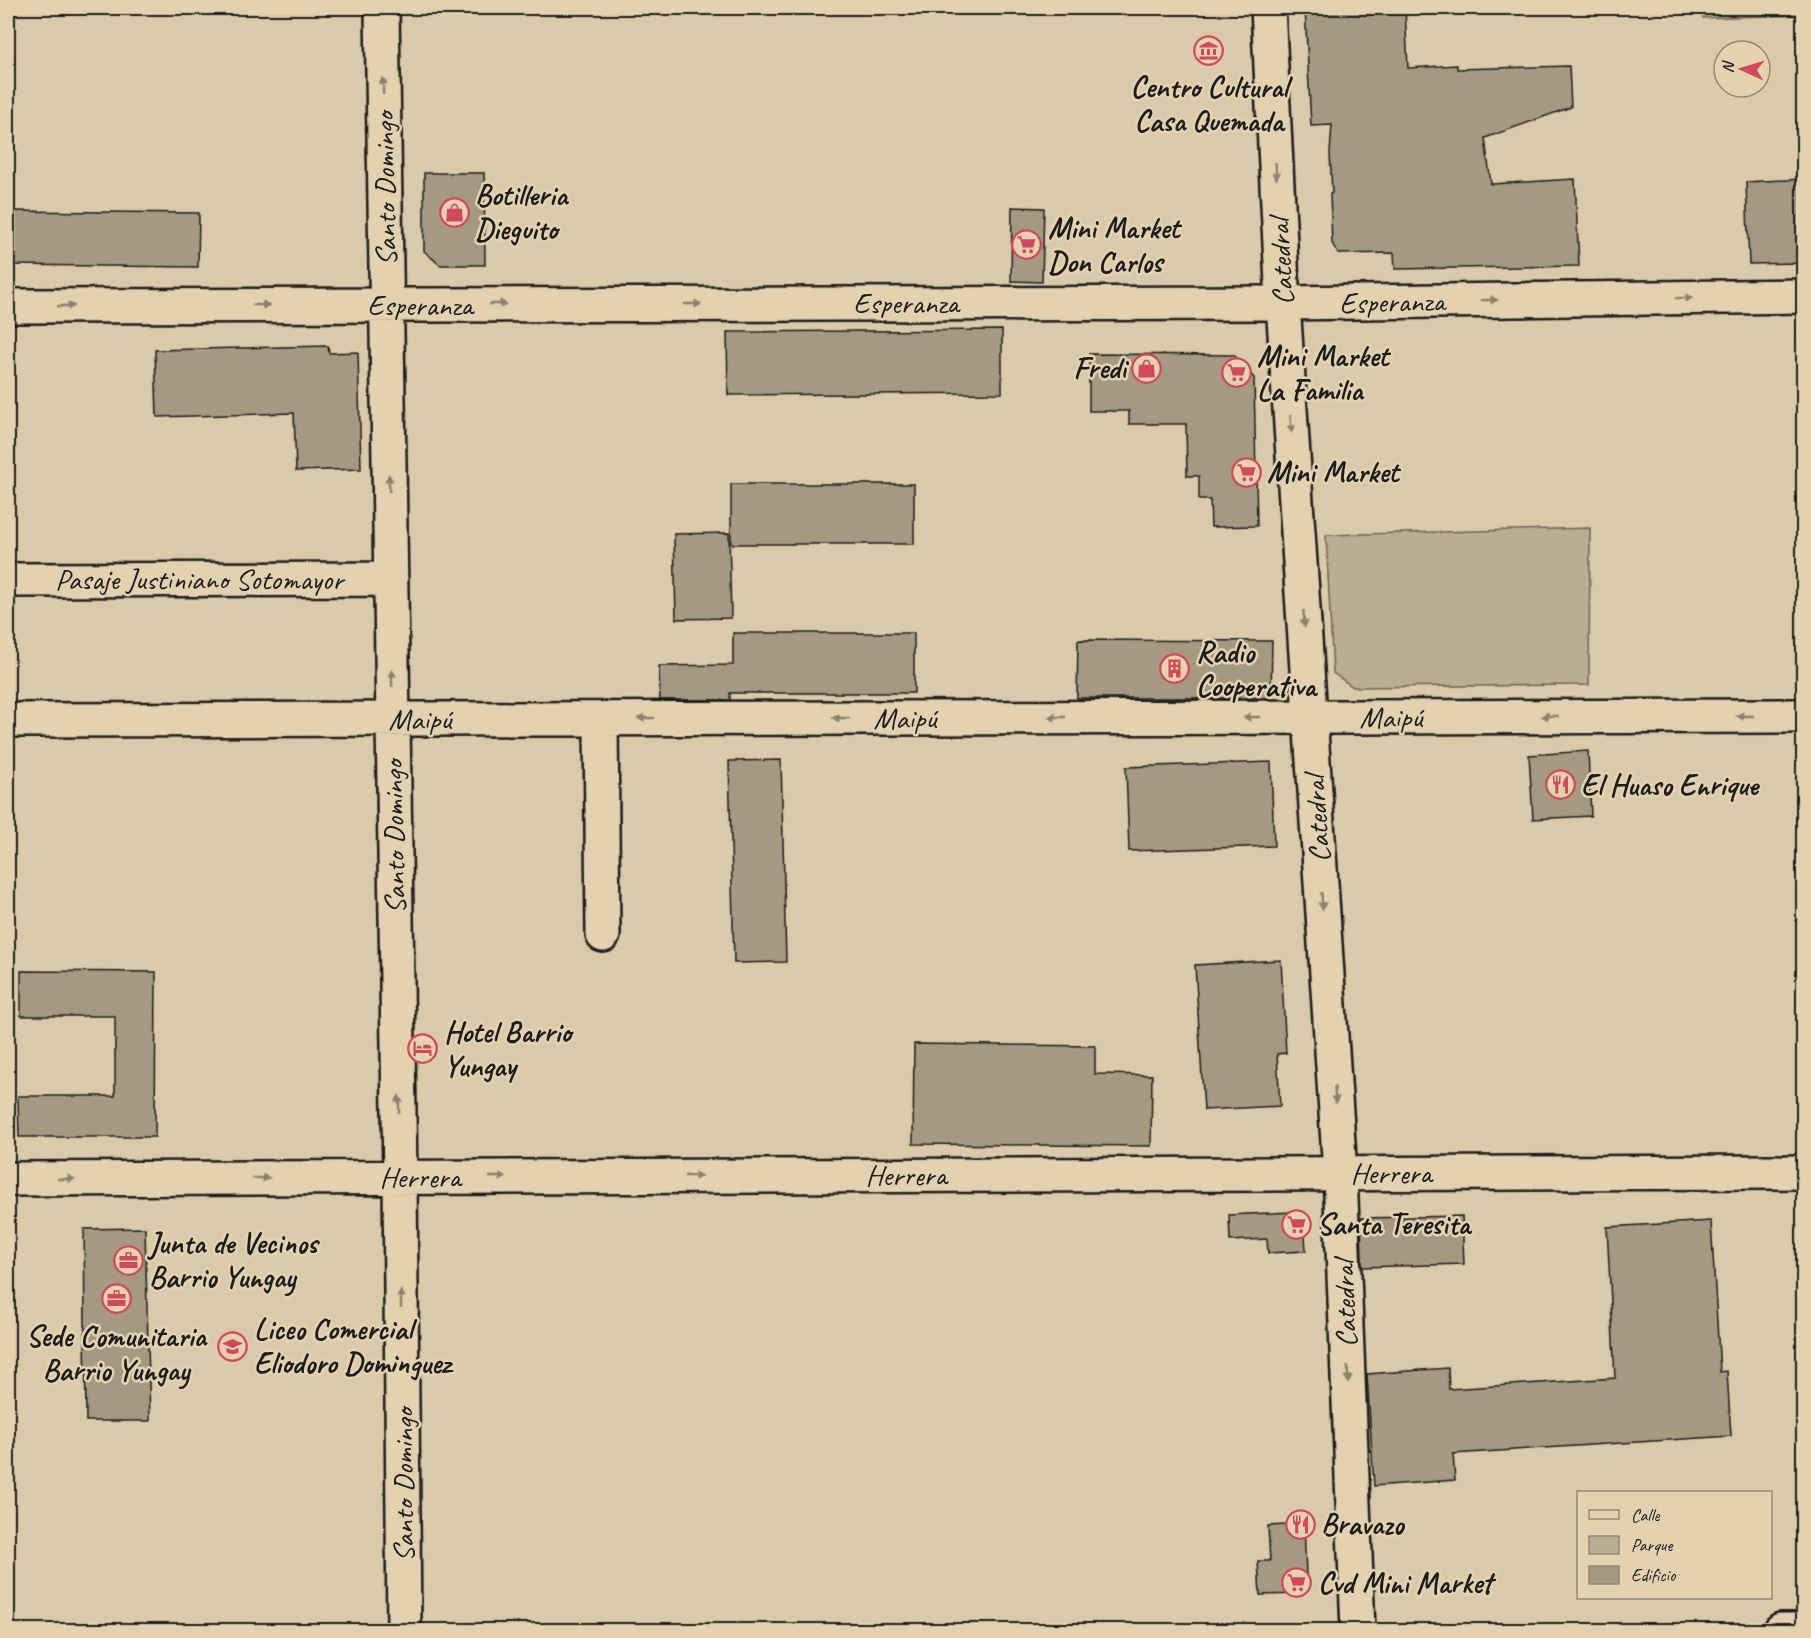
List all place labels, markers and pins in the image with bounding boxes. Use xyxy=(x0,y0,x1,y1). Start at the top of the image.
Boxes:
museum icon: Centro Cultural Casa Quemada xyxy=(1193,34,1225,66)
place label: Centro Cultural Casa Quemada xyxy=(1130,68,1293,140)
place label: Botilleria Dieguito xyxy=(475,176,570,248)
shop icon: Botilleria Dieguito xyxy=(438,196,470,228)
place label: Mini Market Don Carlos xyxy=(1048,209,1182,281)
supermarket icon: Mini Market Don Carlos xyxy=(1011,229,1043,261)
place label: Mini Market La Familia xyxy=(1257,337,1391,409)
place label: Fredi xyxy=(1074,349,1130,387)
shop icon: Fredi xyxy=(1131,352,1163,384)
supermarket icon: Mini Market La Familia xyxy=(1220,357,1252,389)
place label: Mini Market xyxy=(1267,453,1401,491)
supermarket icon: Mini Market xyxy=(1230,456,1262,488)
place label: Radio Cooperativa xyxy=(1196,633,1318,705)
building icon: Radio Cooperativa xyxy=(1159,653,1191,685)
place label: El Huaso Enrique xyxy=(1581,766,1760,804)
restaurant icon: El Huaso Enrique xyxy=(1544,769,1576,801)
place label: Hotel Barrio Yungay xyxy=(444,1013,574,1085)
hotel icon: Hotel Barrio Yungay xyxy=(407,1033,439,1065)
place label: Santa Teresita xyxy=(1317,1205,1473,1243)
supermarket icon: Santa Teresita xyxy=(1280,1208,1312,1240)
place label: Junta de Vecinos Barrio Yungay xyxy=(147,1224,321,1297)
office icon: Junta de Vecinos Barrio Yungay xyxy=(112,1244,144,1276)
office icon: Sede Comunitaria Barrio Yungay xyxy=(100,1283,132,1315)
place label: Liceo Comercial Eliodoro Dominguez xyxy=(254,1310,454,1382)
place label: Sede Comunitaria Barrio Yungay xyxy=(26,1317,209,1390)
school or university icon: Liceo Comercial Eliodoro Dominguez xyxy=(217,1330,249,1362)
place label: Bravazo xyxy=(1321,1505,1405,1543)
restaurant icon: Bravazo xyxy=(1284,1508,1316,1540)
place label: Cvd Mini Market xyxy=(1318,1564,1497,1602)
supermarket icon: Cvd Mini Market xyxy=(1281,1567,1313,1599)

